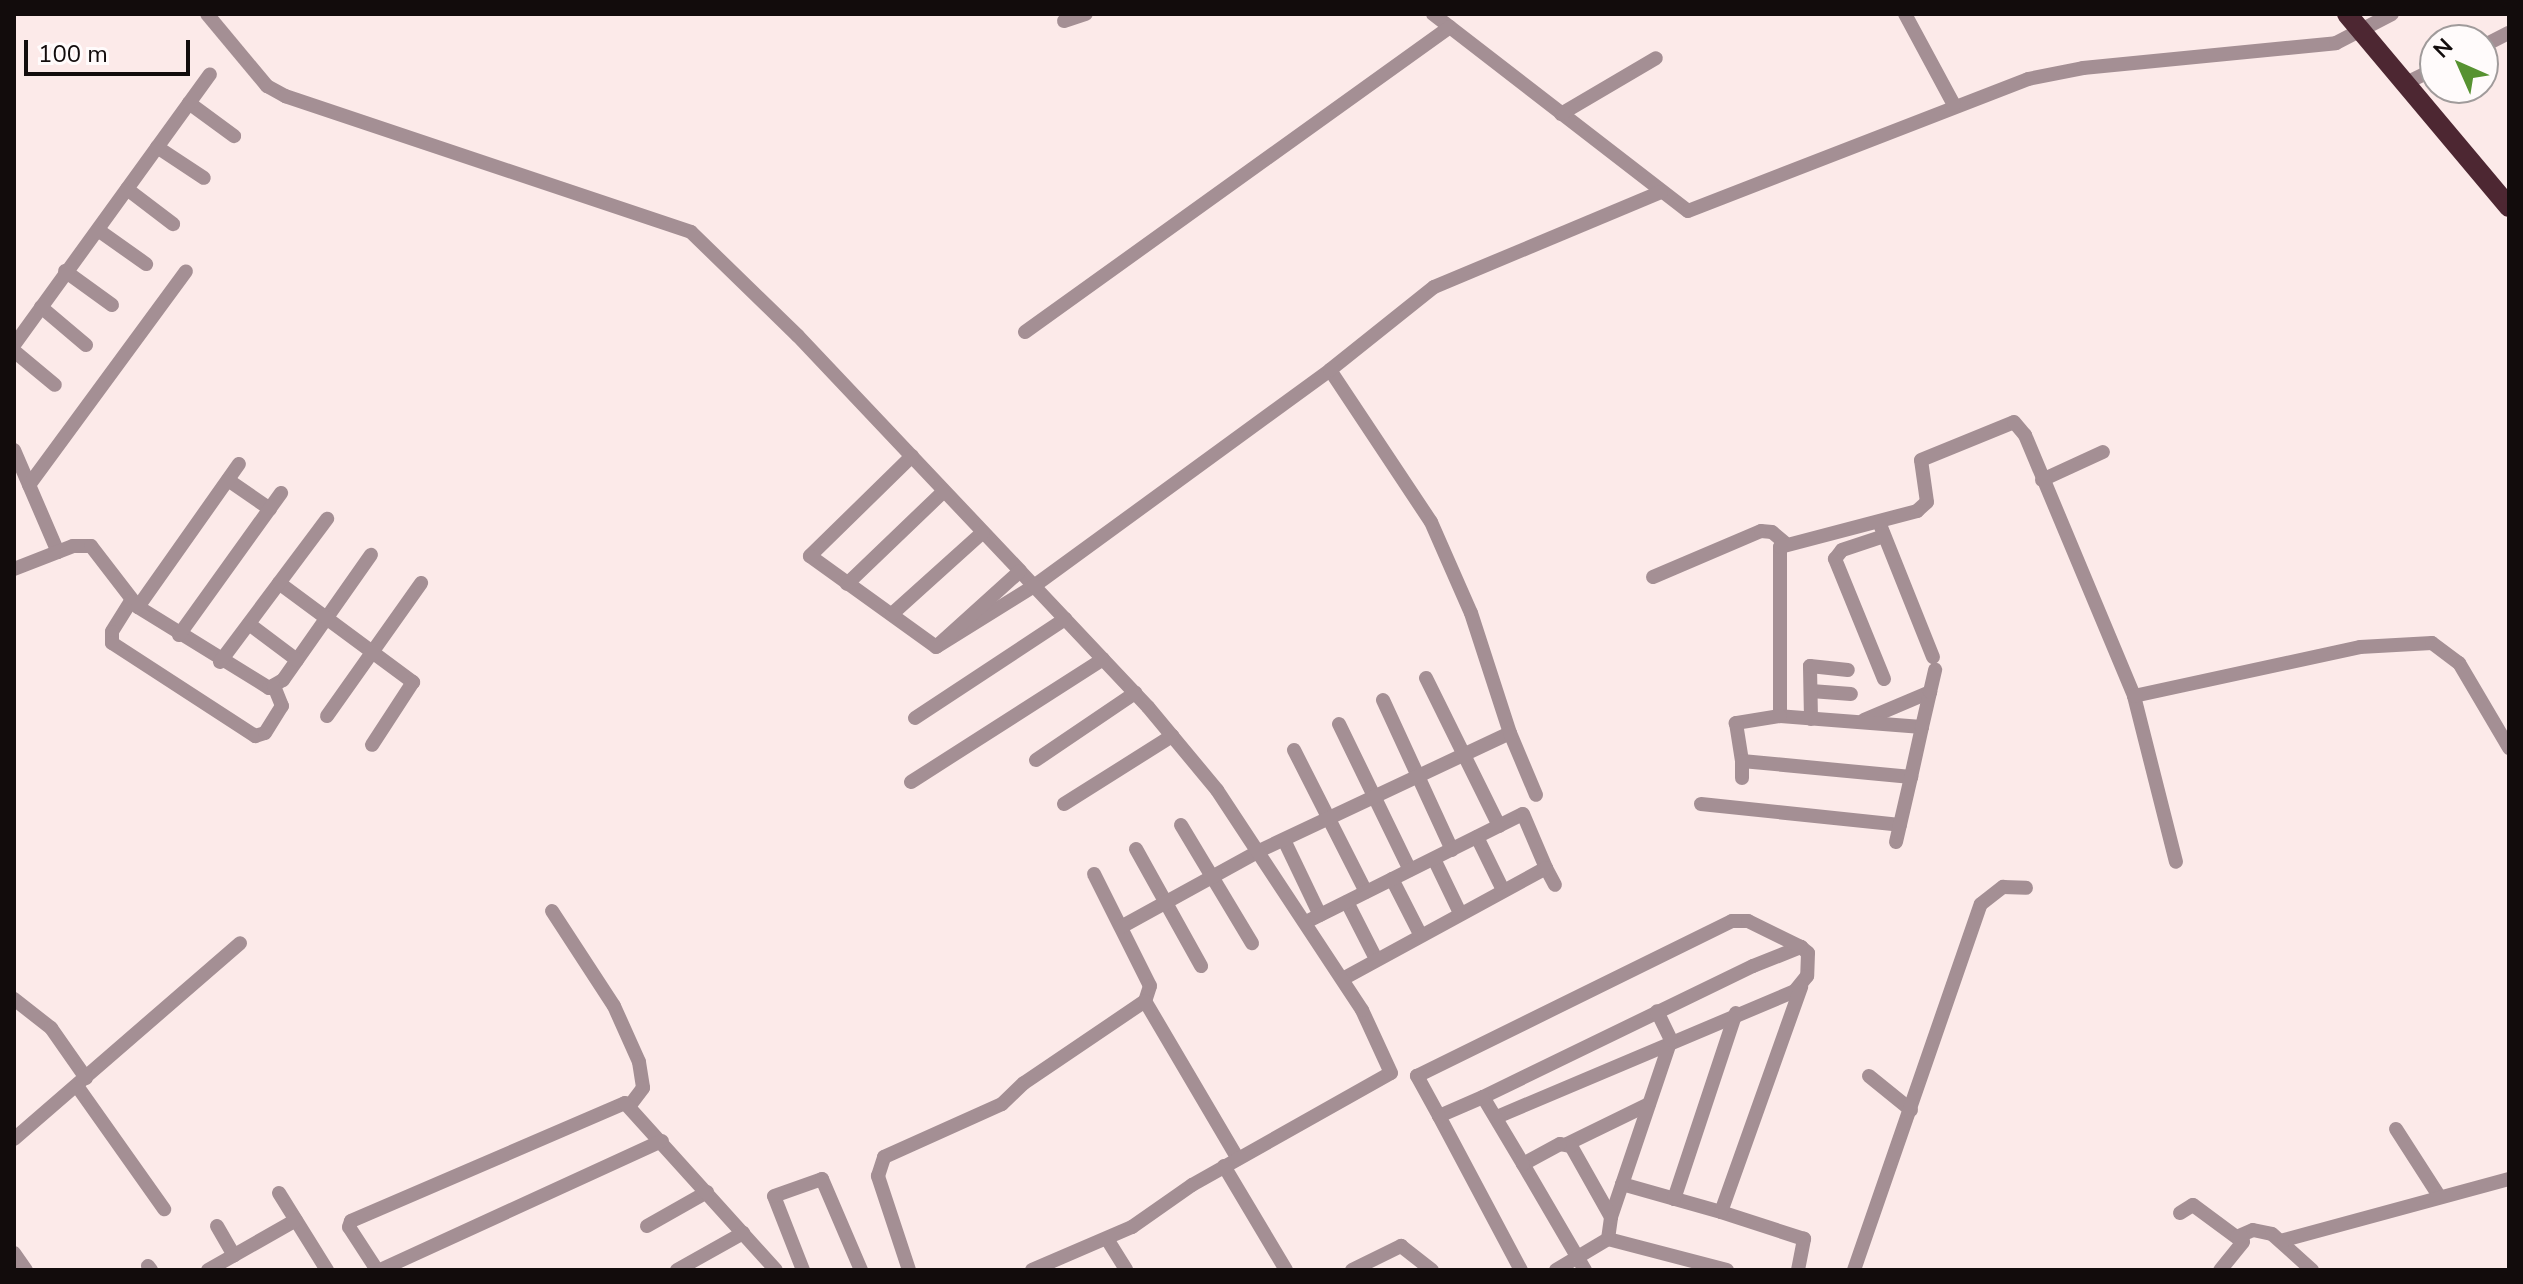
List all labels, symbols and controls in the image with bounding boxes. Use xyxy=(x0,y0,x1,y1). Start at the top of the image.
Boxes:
scale bar xyxy=(28,24,194,74)
north arrow xyxy=(2419,24,2499,104)
text: N xyxy=(2427,32,2460,65)
text: 100 m xyxy=(38,38,108,70)

